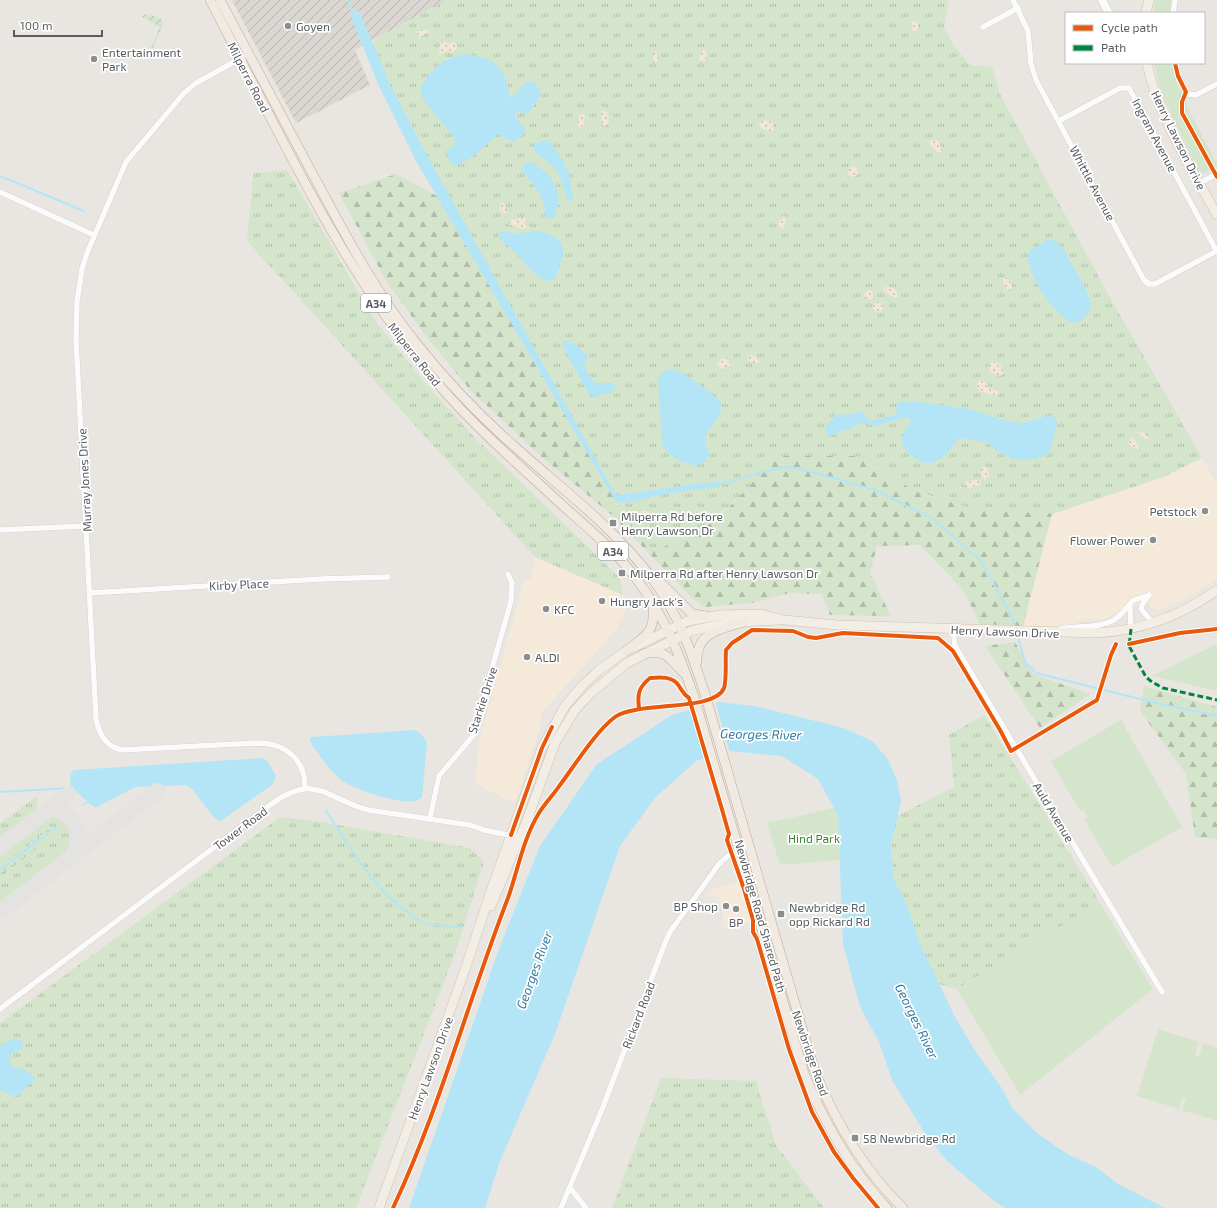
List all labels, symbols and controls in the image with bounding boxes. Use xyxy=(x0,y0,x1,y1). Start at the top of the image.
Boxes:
scale bar xyxy=(14,12,102,38)
legend xyxy=(1065,12,1205,64)
text: 100 m xyxy=(20,18,52,32)
place label: Goyen xyxy=(296,19,330,33)
text: Cycle path xyxy=(1101,20,1158,34)
marker: Goyen xyxy=(283,21,293,31)
street label: Milperra Road xyxy=(225,40,273,114)
text: Path xyxy=(1101,40,1126,54)
place label: Entertainment Park xyxy=(102,45,182,73)
marker: Entertainment Park xyxy=(89,54,99,64)
street label: Henry Lawson Drive xyxy=(1149,88,1209,192)
street label: Ingram Avenue xyxy=(1130,96,1180,174)
street label: Whittle Avenue xyxy=(1067,143,1119,223)
road number: A34 xyxy=(361,294,391,312)
street label: Milperra Road xyxy=(386,319,444,389)
street label: Murray Jones Drive xyxy=(74,428,94,532)
place label: Petstock xyxy=(1150,504,1197,518)
marker: Petstock xyxy=(1200,506,1210,516)
place label: Milperra Rd before Henry Lawson Dr xyxy=(621,509,723,537)
marker: Milperra Rd before Henry Lawson Dr xyxy=(608,518,618,528)
place label: Flower Power xyxy=(1070,533,1145,547)
marker: Flower Power xyxy=(1148,535,1158,545)
road number: A34 xyxy=(598,542,628,560)
place label: Milperra Rd after Henry Lawson Dr xyxy=(630,566,819,580)
marker: Milperra Rd after Henry Lawson Dr xyxy=(617,568,627,578)
street label: Kirby Place xyxy=(209,575,269,593)
place label: Hungry Jack's xyxy=(610,594,683,608)
marker: Hungry Jack's xyxy=(597,596,607,606)
place label: KFC xyxy=(554,602,574,616)
marker: KFC xyxy=(541,604,551,614)
street label: Henry Lawson Drive xyxy=(950,622,1060,640)
place label: ALDI xyxy=(535,650,560,664)
marker: ALDI xyxy=(522,652,532,662)
street label: Starkie Drive xyxy=(465,665,499,735)
water label: Georges River xyxy=(720,725,803,743)
street label: Auld Avenue xyxy=(1031,780,1077,844)
street label: Tower Road xyxy=(210,803,270,853)
park label: Hind Park xyxy=(788,831,840,845)
street label: Newbridge Road Shared Path xyxy=(732,838,790,994)
place label: BP Shop xyxy=(674,899,718,913)
place label: Newbridge Rd opp Rickard Rd xyxy=(789,900,870,928)
marker: BP Shop xyxy=(721,901,731,911)
marker: BP xyxy=(731,904,741,914)
marker: Newbridge Rd opp Rickard Rd xyxy=(776,909,786,919)
place label: BP xyxy=(729,915,743,929)
water label: Georges River xyxy=(513,928,556,1011)
street label: Rickard Road xyxy=(619,979,657,1051)
water label: Georges River xyxy=(892,981,942,1062)
street label: Newbridge Road xyxy=(790,1008,832,1098)
street label: Henry Lawson Drive xyxy=(405,1015,455,1121)
place label: 58 Newbridge Rd xyxy=(863,1131,956,1145)
marker: 58 Newbridge Rd xyxy=(850,1133,860,1143)

